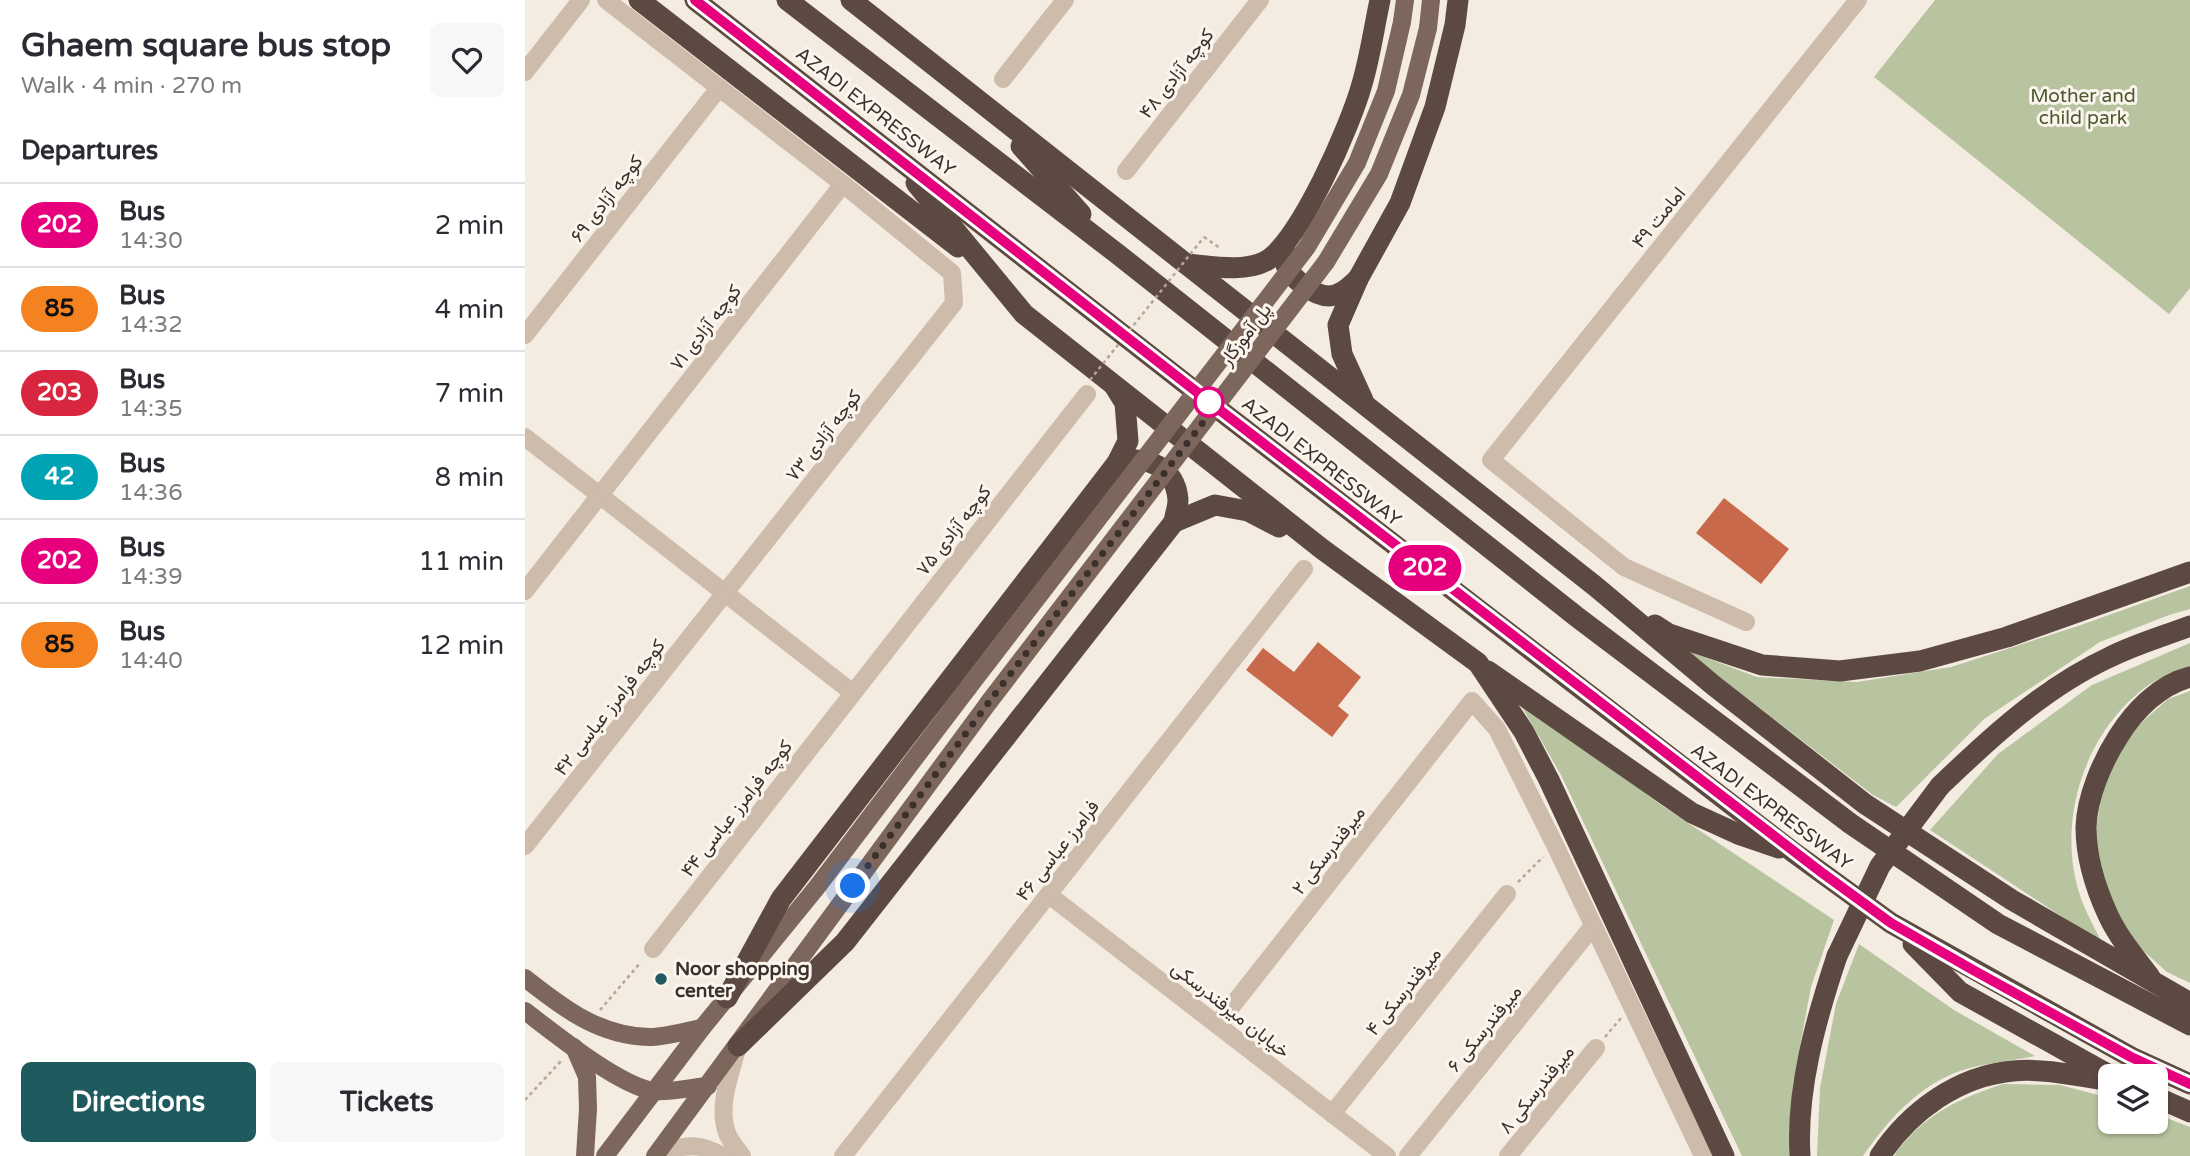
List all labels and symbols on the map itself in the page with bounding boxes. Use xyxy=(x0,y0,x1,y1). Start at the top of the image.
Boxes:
street label: کوچه آزادی ۴۸ xyxy=(1135,24,1220,124)
street label: AZADI EXPRESSWAY xyxy=(791,43,959,181)
park label: Mother and child park xyxy=(2030,85,2136,129)
street label: کوچه آزادی ۶۹ xyxy=(566,151,649,248)
street label: امامت ۴۹ xyxy=(1627,183,1690,253)
street label: کوچه آزادی ۷۱ xyxy=(666,280,748,376)
street label: پل آموزگار xyxy=(1215,299,1278,372)
street label: کوچه آزادی ۷۳ xyxy=(781,386,868,487)
unlabelled marker xyxy=(1194,387,1224,417)
street label: AZADI EXPRESSWAY xyxy=(1237,393,1405,531)
street label: کوچه آزادی ۷۵ xyxy=(912,481,997,581)
line badge: 202 xyxy=(1385,545,1465,591)
street label: کوچه فرامرز عباسی ۴۲ xyxy=(550,635,671,781)
street label: کوچه فرامرز عباسی ۴۴ xyxy=(677,736,799,883)
street label: AZADI EXPRESSWAY xyxy=(1686,739,1856,875)
street label: فرامرز عباسی ۴۶ xyxy=(1012,796,1104,905)
street label: میرفندرسکی ۲ xyxy=(1288,802,1370,899)
your location xyxy=(835,868,870,903)
street label: میرفندرسکی ۴ xyxy=(1362,943,1446,1040)
street label: خیابان میرفندرسکی xyxy=(1167,957,1294,1063)
place label: Noor shopping center xyxy=(675,958,810,1002)
marker: Noor shopping center xyxy=(653,971,669,987)
street label: میرفندرسکی ۶ xyxy=(1443,981,1526,1076)
street label: میرفندرسکی ۸ xyxy=(1495,1041,1579,1138)

